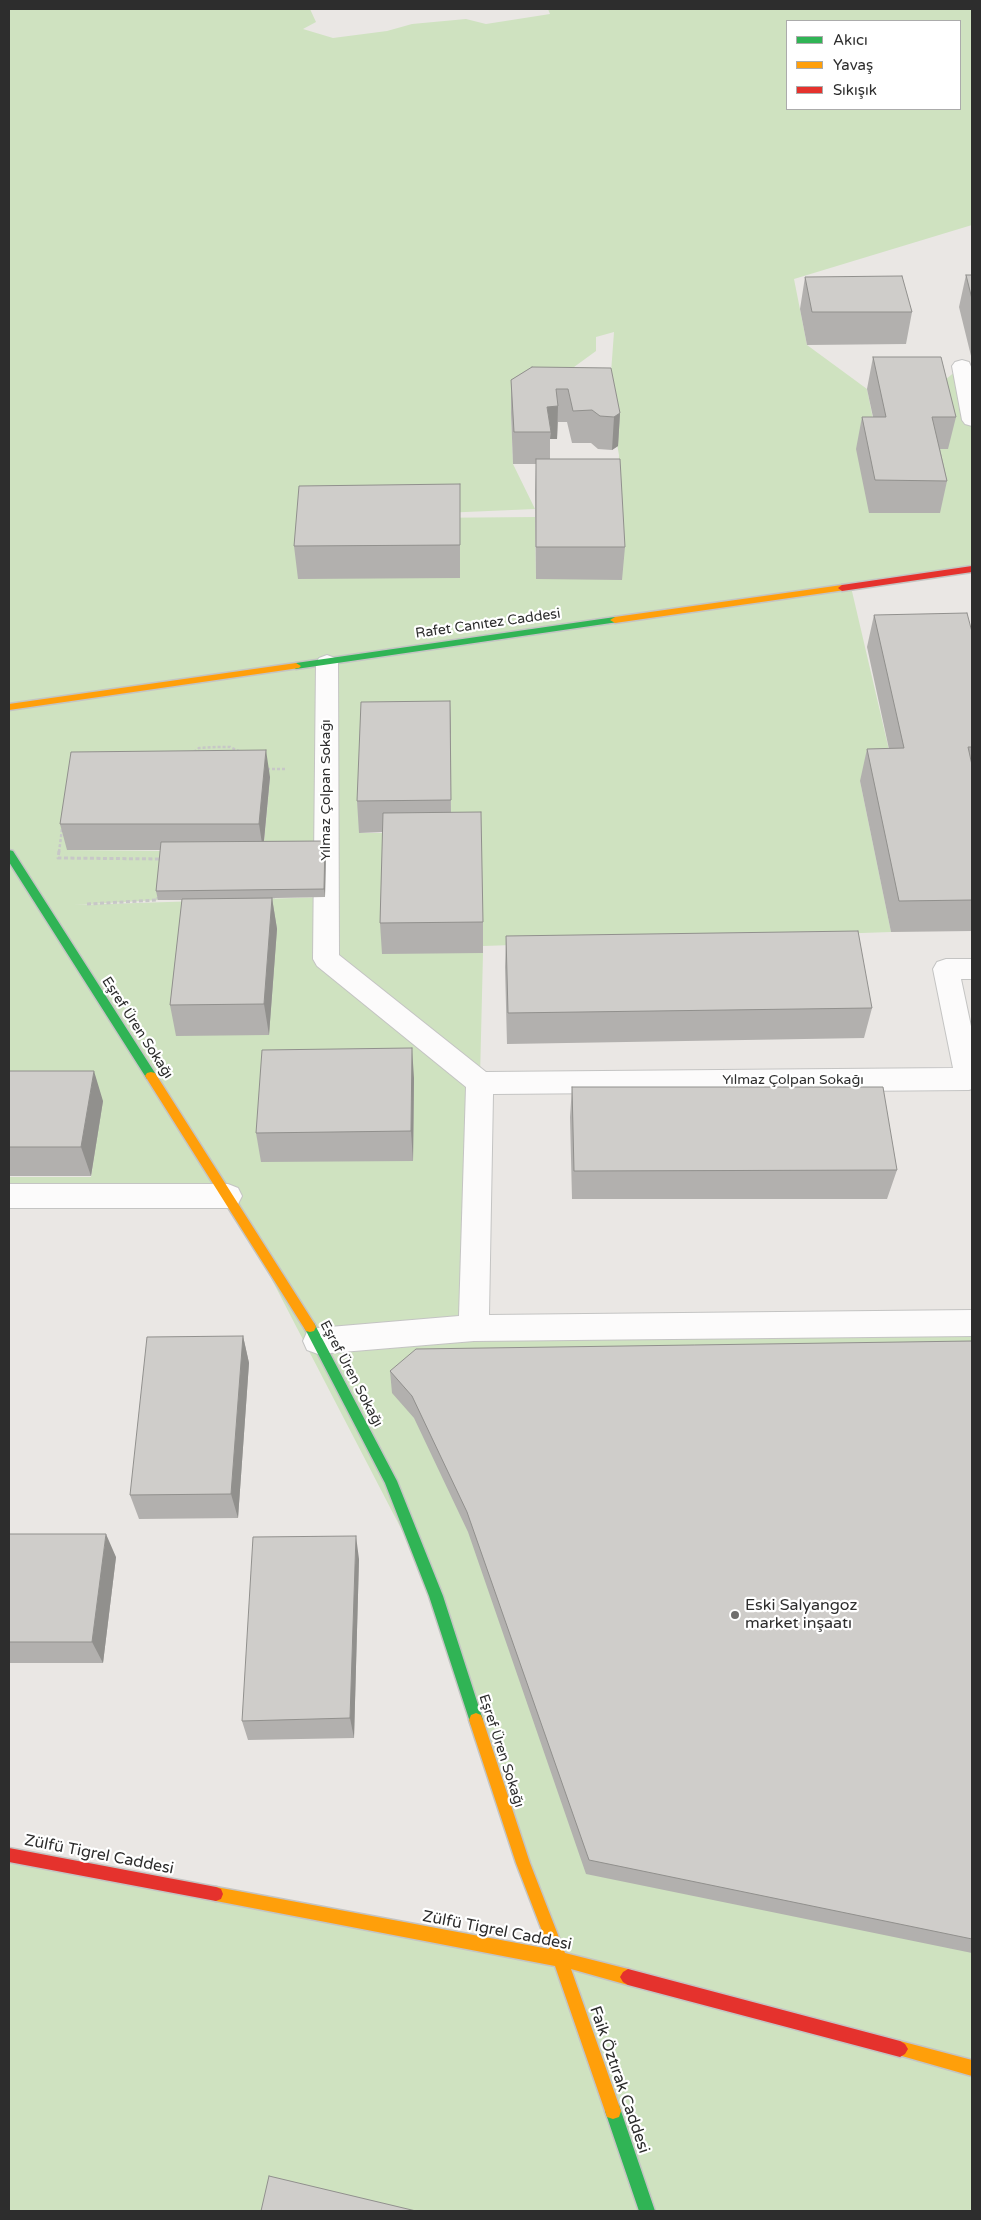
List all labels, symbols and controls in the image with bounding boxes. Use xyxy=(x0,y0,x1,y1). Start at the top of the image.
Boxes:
legend xyxy=(786,20,961,110)
text: Akıcı xyxy=(833,31,868,49)
text: Yavaş xyxy=(833,56,873,74)
text: Sıkışık xyxy=(833,81,877,99)
street label: Rafet Canıtez Caddesi xyxy=(414,606,562,642)
street label: Yılmaz Çolpan Sokağı xyxy=(318,719,334,861)
street label: Eşref Üren Sokağı xyxy=(98,974,176,1082)
street label: Yılmaz Çolpan Sokağı xyxy=(722,1072,864,1088)
street label: Eşref Üren Sokağı xyxy=(316,1318,386,1430)
place label: Eski Salyangoz market inşaatı xyxy=(745,1596,858,1634)
marker: Eski Salyangoz market inşaatı xyxy=(729,1609,741,1621)
street label: Eşref Üren Sokağı xyxy=(475,1692,527,1810)
street label: Zülfü Tigrel Caddesi xyxy=(23,1831,175,1879)
street label: Zülfü Tigrel Caddesi xyxy=(421,1907,573,1955)
street label: Faik Öztırak Caddesi xyxy=(585,2004,653,2156)

